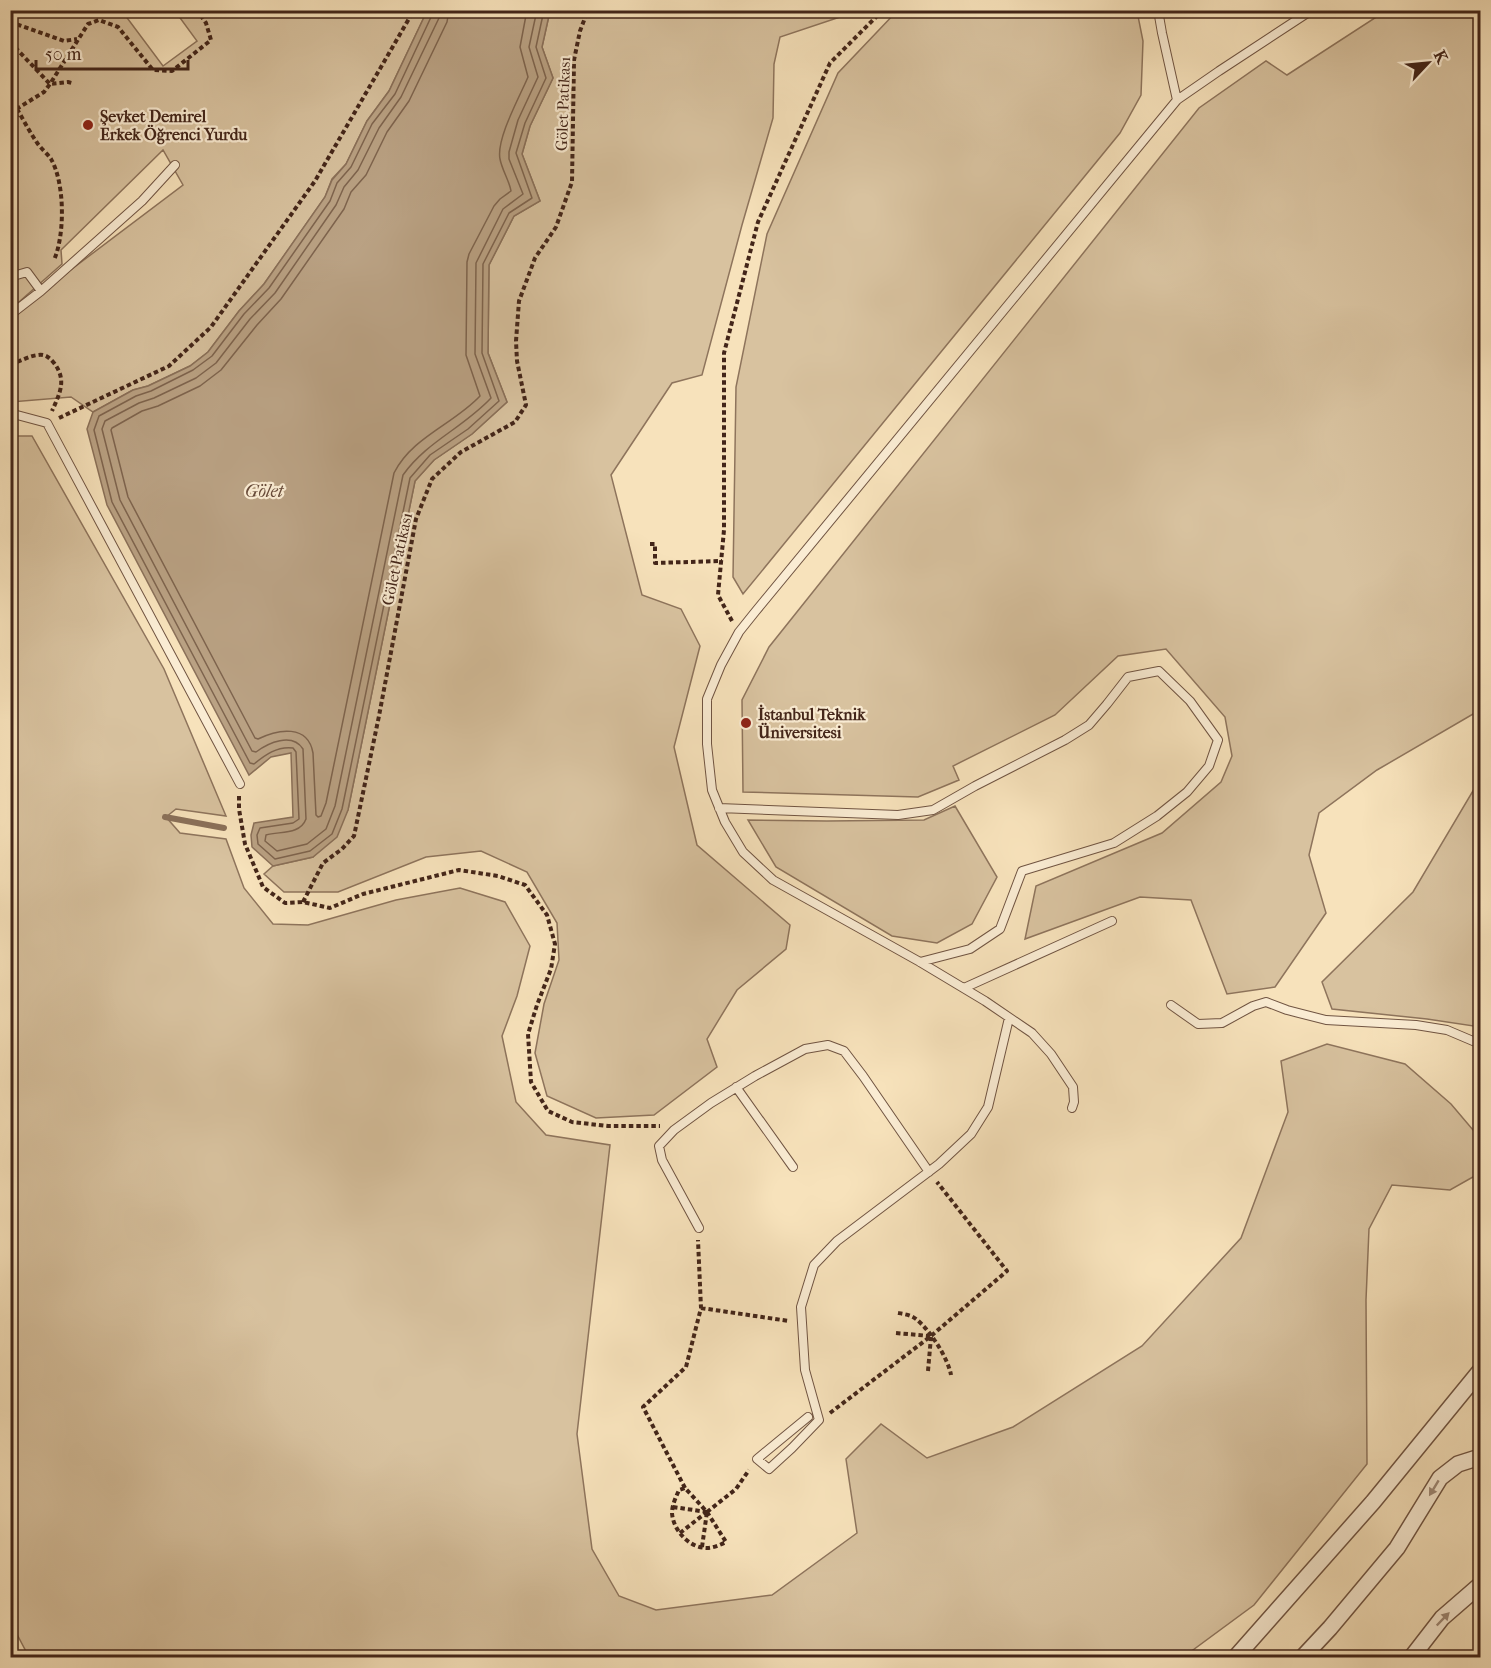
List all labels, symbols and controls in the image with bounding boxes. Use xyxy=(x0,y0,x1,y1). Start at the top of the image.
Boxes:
scale bar xyxy=(36,33,188,71)
north arrow xyxy=(1398,33,1458,93)
text: 50 m xyxy=(45,44,82,65)
text: K xyxy=(1430,47,1453,67)
street label: Gölet Patikası xyxy=(552,56,574,151)
place label: Şevket Demirel Erkek Öğrenci Yurdu xyxy=(100,107,248,145)
marker: Şevket Demirel Erkek Öğrenci Yurdu xyxy=(81,118,95,132)
water label: Gölet xyxy=(245,481,285,502)
street label: Gölet Patikası xyxy=(378,511,416,607)
place label: İstanbul Teknik Üniversitesi xyxy=(757,704,866,742)
marker: İstanbul Teknik Üniversitesi xyxy=(739,716,753,730)
one-way arrow xyxy=(1428,1480,1439,1496)
one-way arrow xyxy=(1435,1612,1449,1626)

